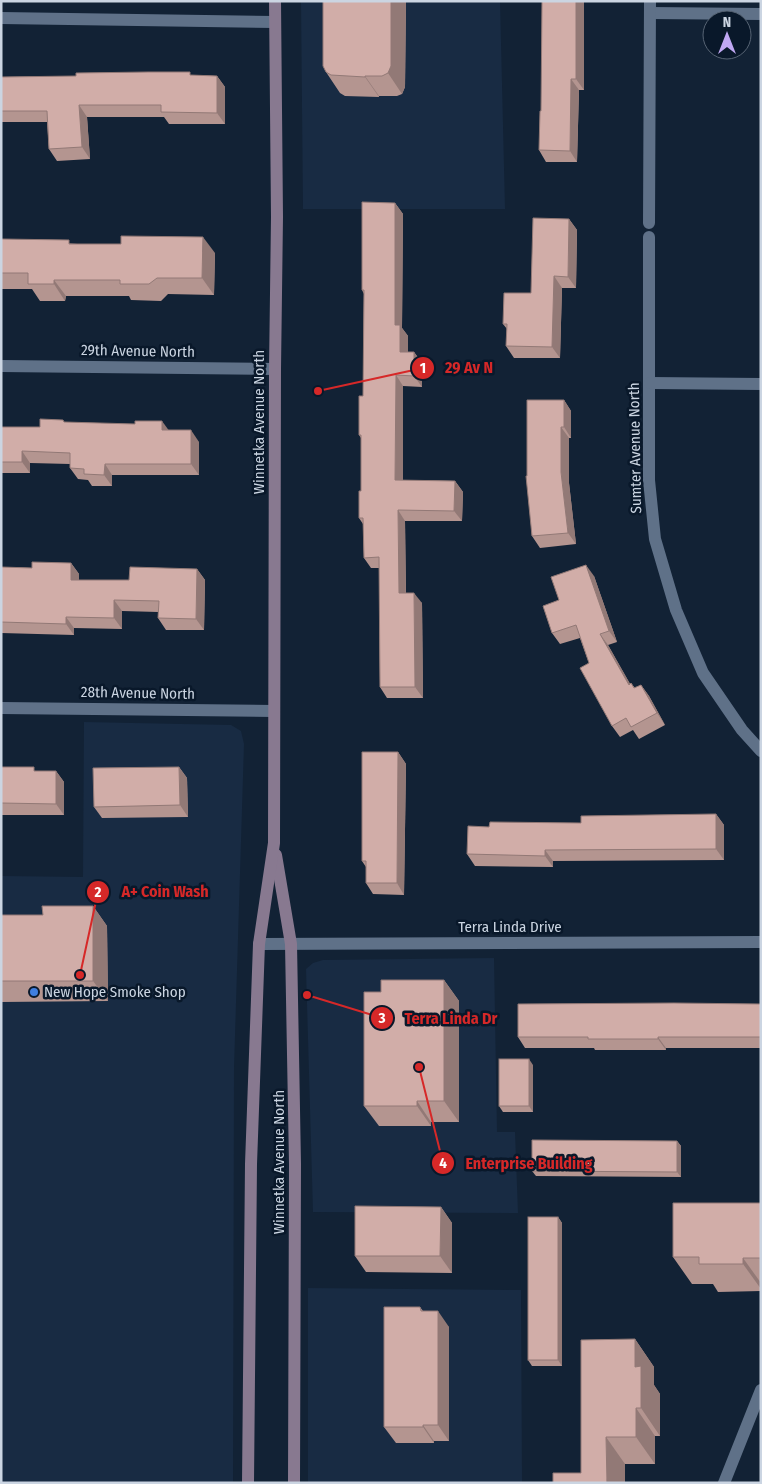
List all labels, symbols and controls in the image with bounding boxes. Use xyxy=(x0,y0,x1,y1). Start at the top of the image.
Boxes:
north arrow xyxy=(702,10,752,60)
text: N xyxy=(723,14,731,31)
street label: 29th Avenue North xyxy=(81,341,195,361)
street label: Winnetka Avenue North xyxy=(250,350,268,494)
callout: 29 Av N xyxy=(410,352,503,383)
text: 29 Av N xyxy=(444,358,493,377)
text: 1 xyxy=(420,359,426,377)
street label: Sumter Avenue North xyxy=(625,382,645,514)
street label: 28th Avenue North xyxy=(81,683,195,703)
callout: A+ Coin Wash xyxy=(86,876,218,907)
text: A+ Coin Wash xyxy=(120,882,209,901)
text: 2 xyxy=(94,883,102,901)
street label: Terra Linda Drive xyxy=(458,918,562,936)
place label: New Hope Smoke Shop xyxy=(44,983,186,1001)
marker: New Hope Smoke Shop xyxy=(28,986,40,998)
callout: Terra Linda Dr xyxy=(369,1003,507,1034)
text: 3 xyxy=(377,1009,386,1027)
text: Terra Linda Dr xyxy=(405,1009,498,1028)
street label: Winnetka Avenue North xyxy=(270,1090,288,1234)
callout: Enterprise Building xyxy=(430,1148,602,1179)
text: 4 xyxy=(439,1154,447,1172)
text: Enterprise Building xyxy=(465,1154,593,1173)

